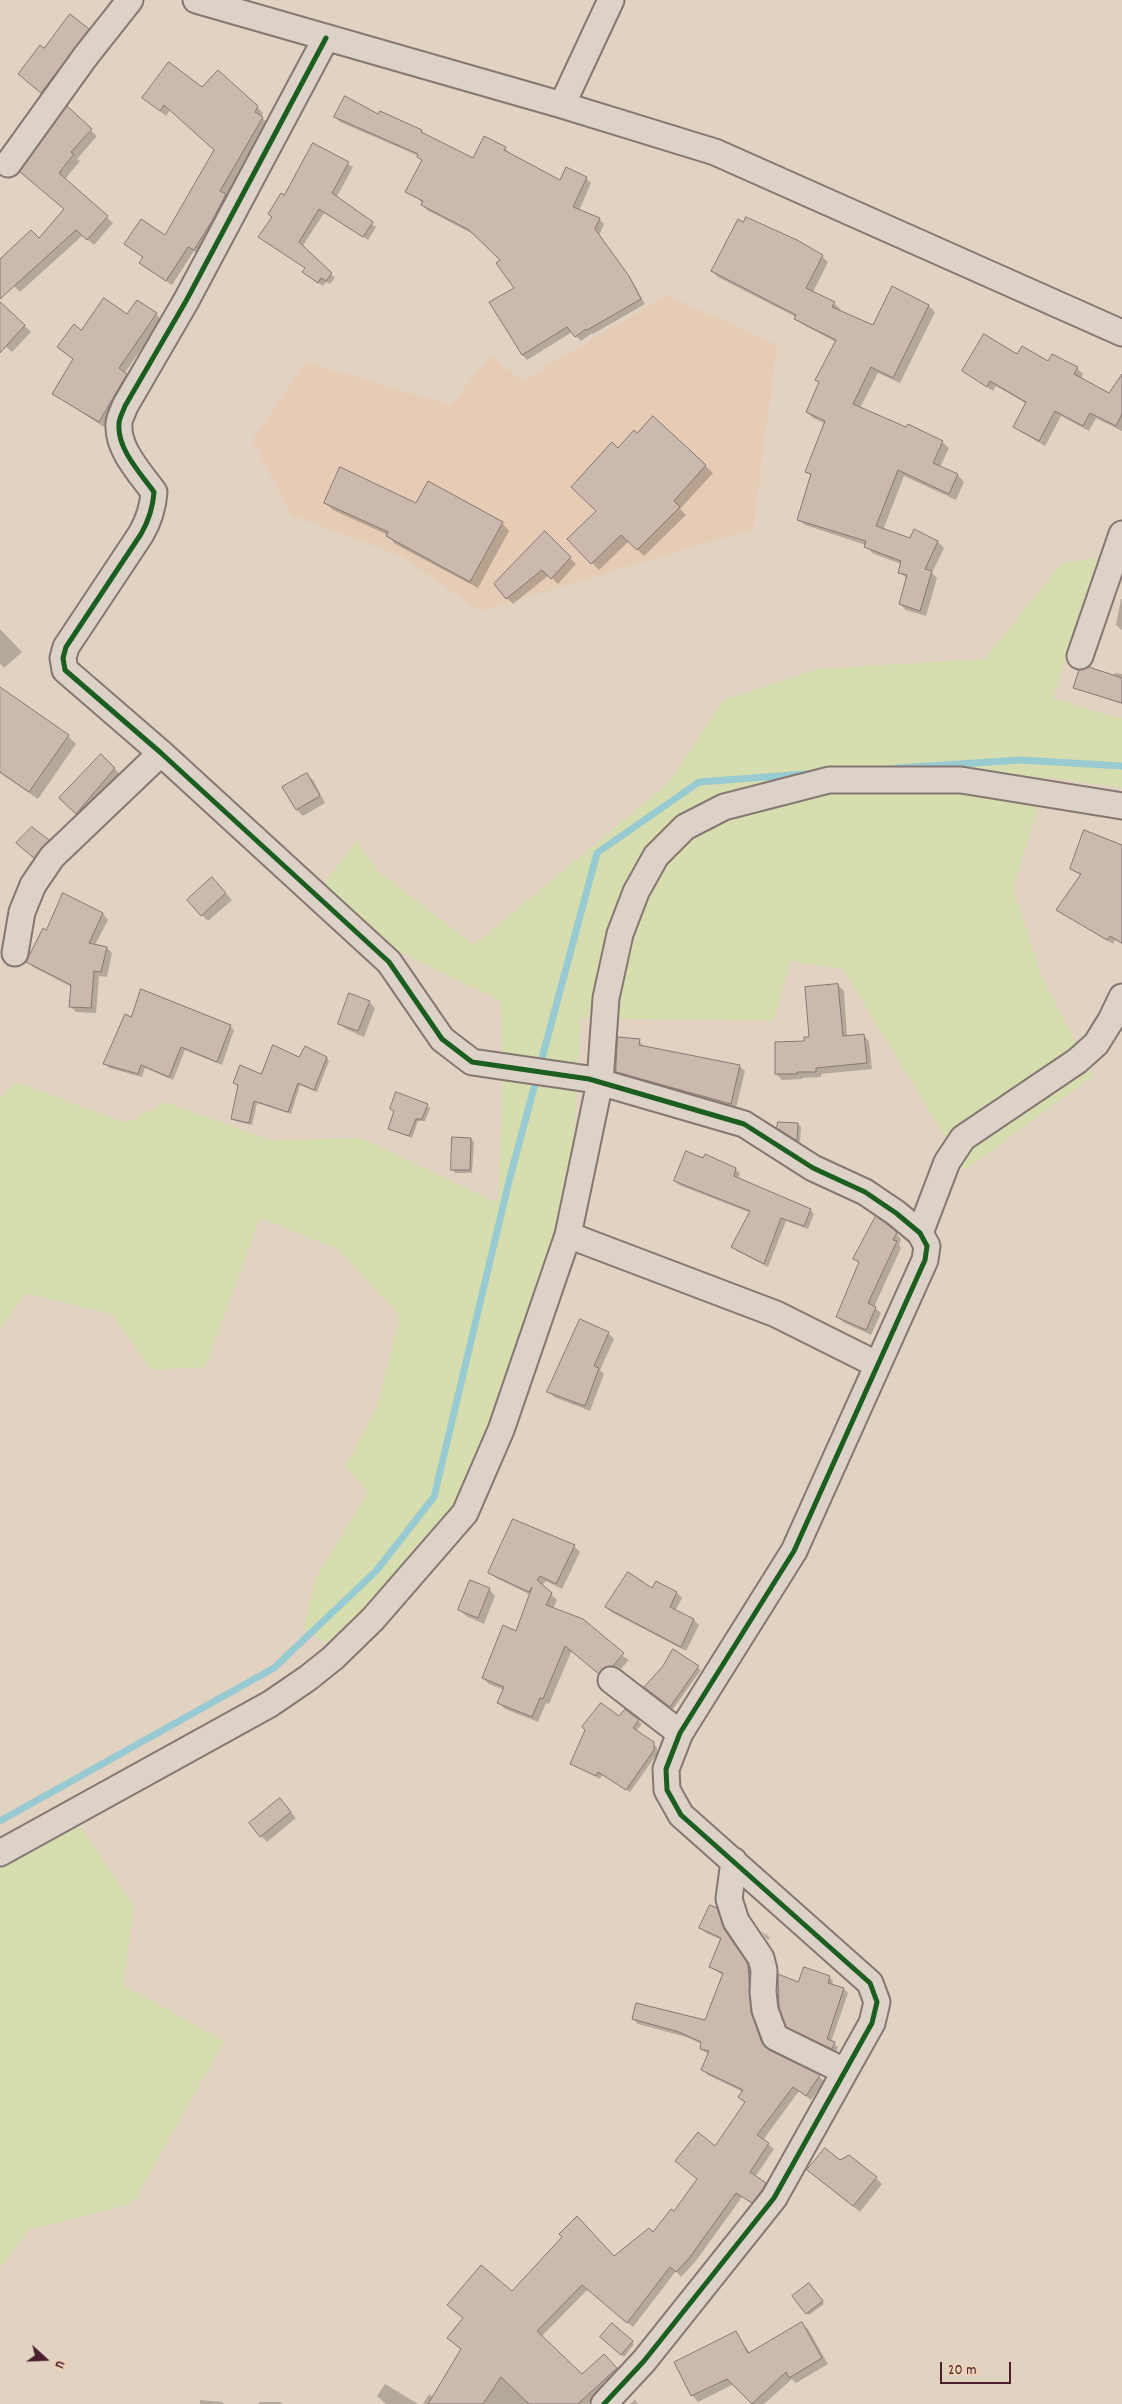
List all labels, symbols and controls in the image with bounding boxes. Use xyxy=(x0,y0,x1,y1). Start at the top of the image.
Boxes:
north arrow xyxy=(20,2334,70,2384)
scale bar xyxy=(942,2352,1013,2384)
text: U xyxy=(49,2358,70,2371)
text: 20 m xyxy=(948,2360,976,2382)

